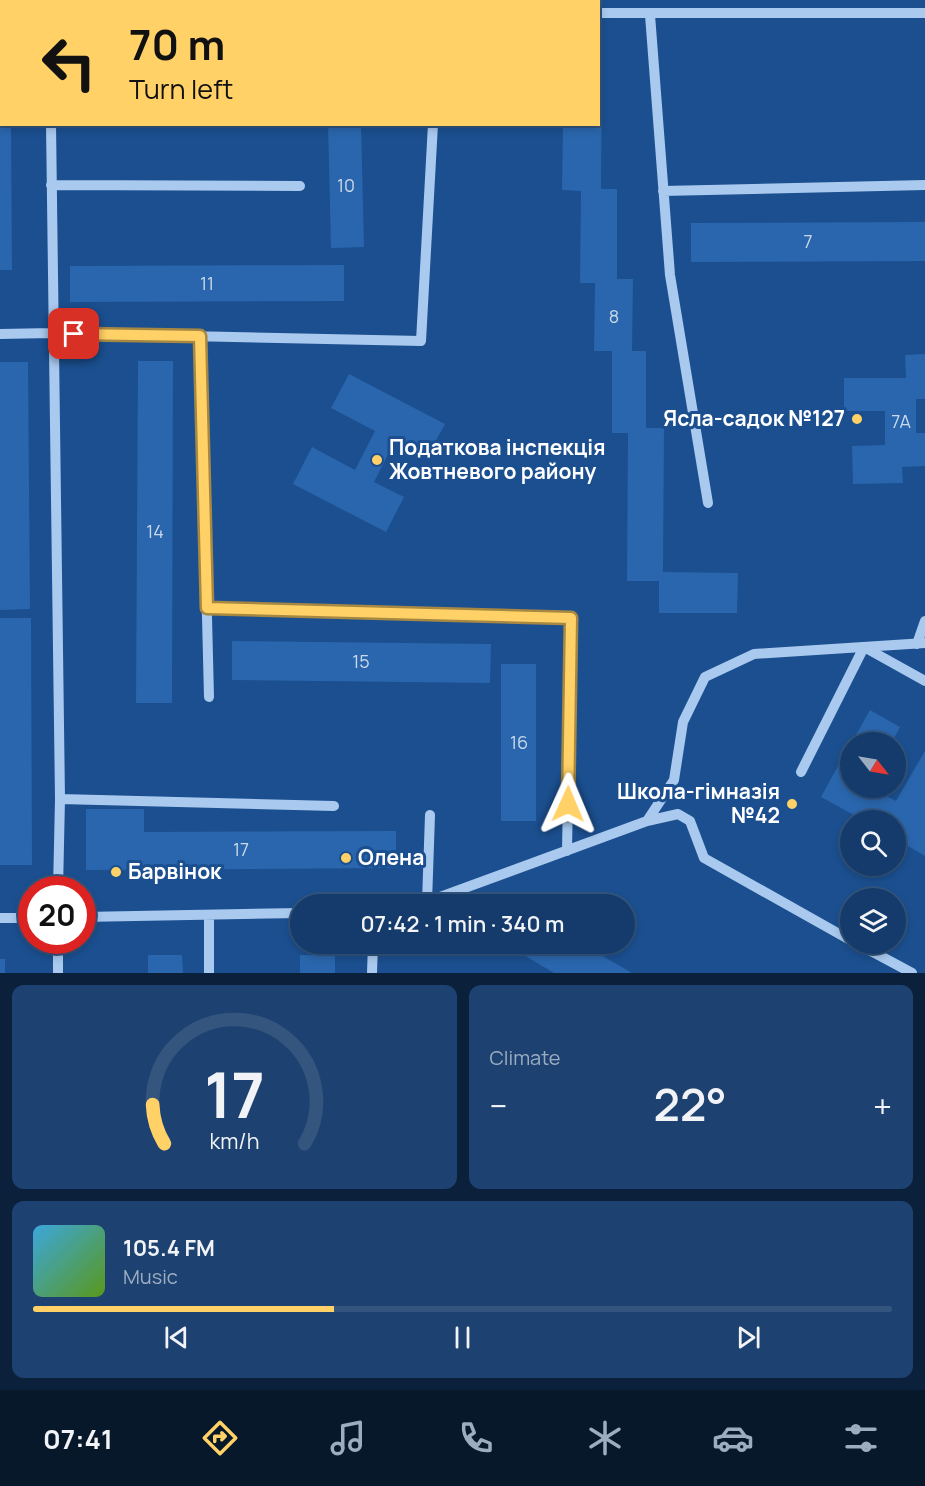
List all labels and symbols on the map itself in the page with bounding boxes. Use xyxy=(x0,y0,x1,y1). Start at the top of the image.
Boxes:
house number: 10 xyxy=(337,173,355,197)
house number: 7 xyxy=(803,229,813,253)
house number: 11 xyxy=(200,271,214,295)
house number: 8 xyxy=(609,304,619,328)
pin xyxy=(48,308,99,359)
place label: Ясла-садок №127 xyxy=(663,404,845,432)
house number: 7А xyxy=(891,409,911,433)
marker: Ясла-садок №127 xyxy=(850,412,864,426)
place label: Податкова інспекція Жовтневого району xyxy=(389,433,605,485)
marker: Податкова інспекція Жовтневого району xyxy=(370,453,384,467)
house number: 14 xyxy=(146,519,164,543)
house number: 15 xyxy=(352,649,370,673)
house number: 16 xyxy=(510,730,528,754)
north arrow xyxy=(840,732,906,798)
position arrow xyxy=(536,772,600,836)
place label: Школа-гімназія №42 xyxy=(617,777,780,829)
marker: Школа-гімназія №42 xyxy=(785,797,799,811)
house number: 17 xyxy=(233,837,249,861)
place label: Олена xyxy=(358,843,424,871)
marker: Олена xyxy=(339,851,353,865)
place label: Барвінок xyxy=(128,857,222,885)
marker: Барвінок xyxy=(109,865,123,879)
speed limit sign: 20 xyxy=(18,876,96,954)

